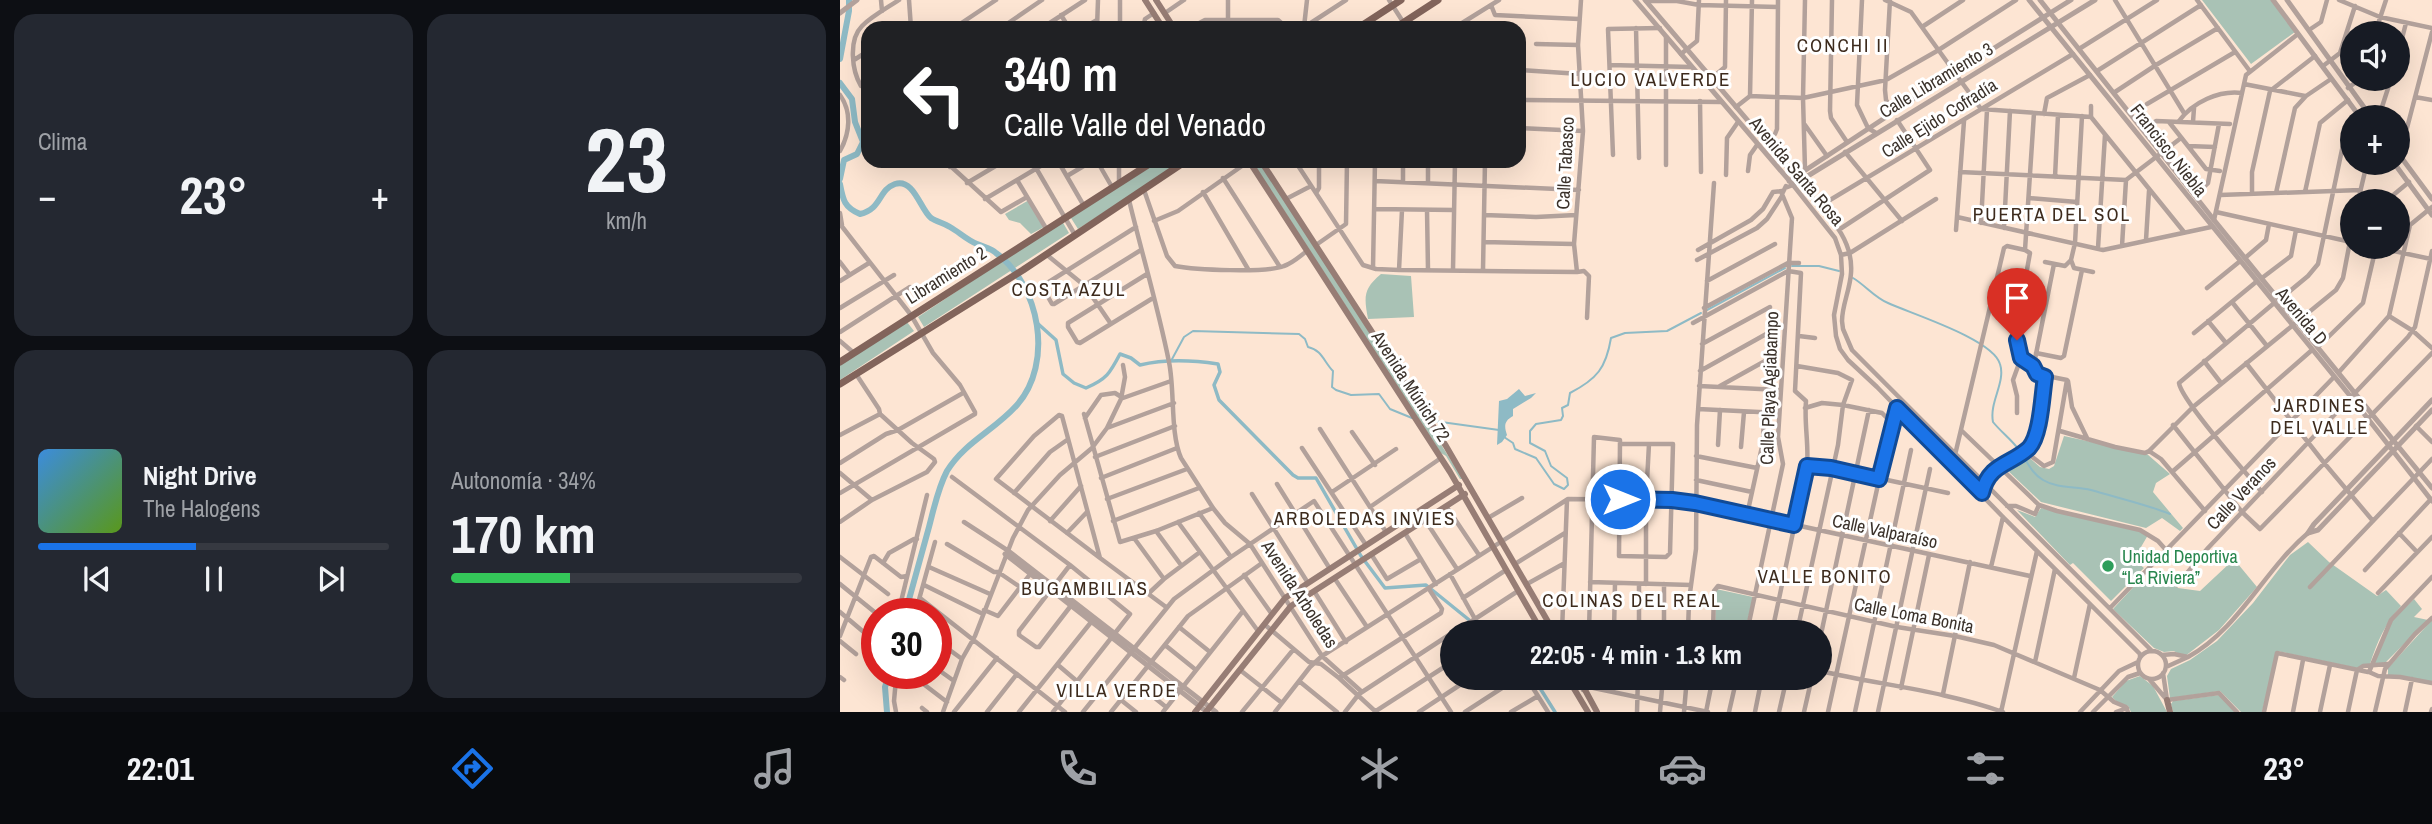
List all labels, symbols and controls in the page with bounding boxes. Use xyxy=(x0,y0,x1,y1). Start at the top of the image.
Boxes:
map controls xyxy=(2340,21,2410,259)
button: sound xyxy=(2340,21,2410,91)
district label: CONCHI II xyxy=(1797,32,1889,58)
street label: Calle Libramiento 3 xyxy=(1874,36,1998,124)
text: 340 m xyxy=(1004,40,1118,106)
icon: left xyxy=(889,49,980,140)
district label: LUCIO VALVERDE xyxy=(1571,66,1731,92)
street label: Calle Ejido Cofradía xyxy=(1876,72,2002,164)
text: 23 xyxy=(585,98,668,220)
street label: Francisco Niebla xyxy=(2125,98,2213,202)
text: Calle Valle del Venado xyxy=(1004,103,1266,146)
button: + xyxy=(2340,105,2410,175)
street label: Avenida Santa Rosa xyxy=(1743,110,1850,231)
street label: Calle Tabasco xyxy=(1550,116,1580,210)
text: Clima xyxy=(38,126,87,157)
text: 23° xyxy=(179,160,248,230)
text: − xyxy=(38,170,56,221)
text: + xyxy=(371,170,389,221)
button: − xyxy=(2340,189,2410,259)
district label: PUERTA DEL SOL xyxy=(1973,201,2131,227)
text: km/h xyxy=(606,205,647,236)
street label: Libramiento 2 xyxy=(901,240,991,310)
pin xyxy=(1987,268,2047,340)
district label: COSTA AZUL xyxy=(1012,276,1126,302)
icon: arrive xyxy=(1998,279,2036,317)
street label: Avenida D xyxy=(2270,281,2334,350)
street label: Calle Playa Agiabampo xyxy=(1754,311,1784,465)
street label: Avenida Múnich 72 xyxy=(1365,325,1456,446)
district label: JARDINES DEL VALLE xyxy=(2270,392,2370,440)
street label: Calle Veranos xyxy=(2201,451,2281,535)
text: Night Drive xyxy=(143,458,257,493)
position arrow xyxy=(1583,462,1657,536)
text: Autonomía · 34% xyxy=(451,465,596,496)
text: The Halogens xyxy=(143,493,260,524)
text: 170 km xyxy=(451,499,596,569)
district label: ARBOLEDAS INVIES xyxy=(1273,505,1456,531)
street label: Calle Valparaíso xyxy=(1830,508,1940,554)
street label: Avenida Arboledas xyxy=(1255,534,1344,653)
place label: Unidad Deportiva “La Riviera” xyxy=(2122,544,2238,590)
marker: Unidad Deportiva “La Riviera” xyxy=(2100,558,2116,574)
icon: previous xyxy=(78,560,116,598)
icon: pause xyxy=(195,560,233,598)
icon: next xyxy=(312,560,350,598)
district label: VALLE BONITO xyxy=(1757,563,1893,589)
district label: BUGAMBILIAS xyxy=(1021,575,1149,601)
district label: COLINAS DEL REAL xyxy=(1542,587,1722,613)
street label: Calle Loma Bonita xyxy=(1852,591,1976,639)
speed limit sign: 30 xyxy=(861,598,952,689)
text: 22:05 · 4 min · 1.3 km xyxy=(1530,637,1742,672)
district label: VILLA VERDE xyxy=(1056,677,1178,703)
icon: directions xyxy=(448,744,497,793)
icon: music xyxy=(750,744,799,793)
icon: phone xyxy=(1053,744,1102,793)
icon: climate xyxy=(1355,744,1404,793)
icon: car xyxy=(1658,744,1707,793)
icon: filters xyxy=(1961,744,2010,793)
text: 22:01 xyxy=(127,747,194,790)
text: 23° xyxy=(2263,747,2305,790)

